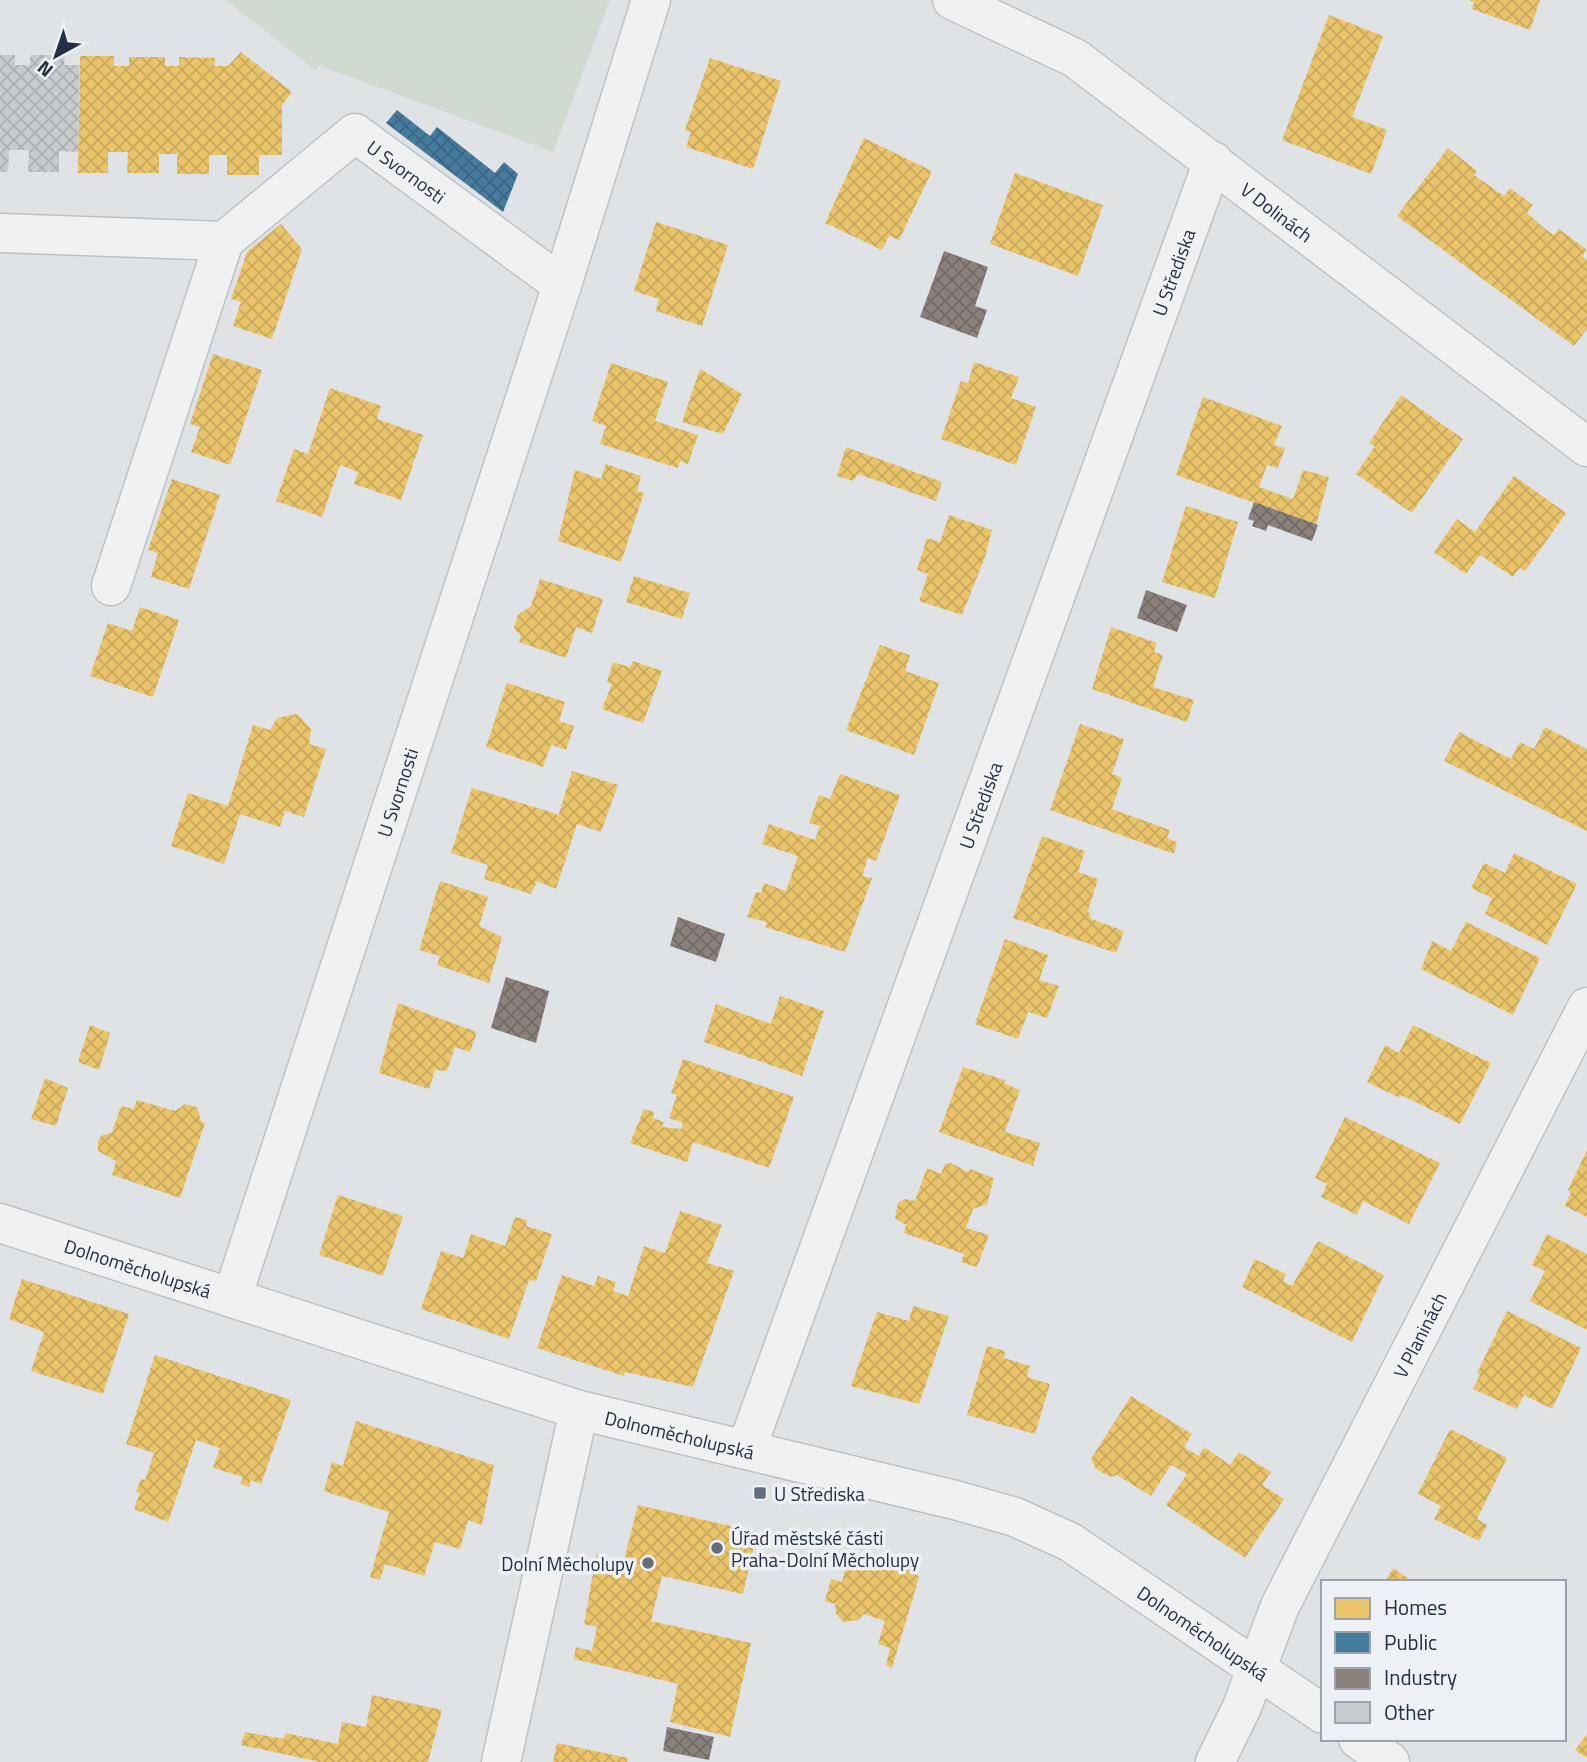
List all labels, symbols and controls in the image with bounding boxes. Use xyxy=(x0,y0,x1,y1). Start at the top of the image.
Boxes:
north arrow xyxy=(21,21,91,91)
text: N xyxy=(30,54,59,85)
street label: U Svornosti xyxy=(361,132,452,210)
street label: V Dolinách xyxy=(1235,175,1320,249)
street label: U Střediska xyxy=(1144,224,1202,320)
street label: U Svornosti xyxy=(369,744,425,840)
street label: U Střediska xyxy=(951,757,1009,853)
street label: Dolnoměcholupská xyxy=(61,1230,216,1305)
street label: V Planinách xyxy=(1385,1287,1453,1383)
street label: Dolnoměcholupská xyxy=(602,1402,758,1466)
place label: U Střediska xyxy=(774,1479,865,1508)
marker: U Střediska xyxy=(752,1485,768,1501)
place label: Úřad městské části Praha-Dolní Měcholupy xyxy=(731,1523,919,1574)
marker: Úřad městské části Praha-Dolní Měcholupy xyxy=(709,1540,725,1556)
place label: Dolní Měcholupy xyxy=(501,1549,634,1578)
marker: Dolní Měcholupy xyxy=(640,1555,656,1571)
street label: Dolnoměcholupská xyxy=(1132,1578,1275,1688)
legend xyxy=(1321,1580,1566,1741)
text: Homes xyxy=(1384,1591,1447,1623)
text: Public xyxy=(1384,1626,1437,1658)
text: Industry xyxy=(1384,1661,1457,1693)
text: Other xyxy=(1384,1696,1434,1728)

